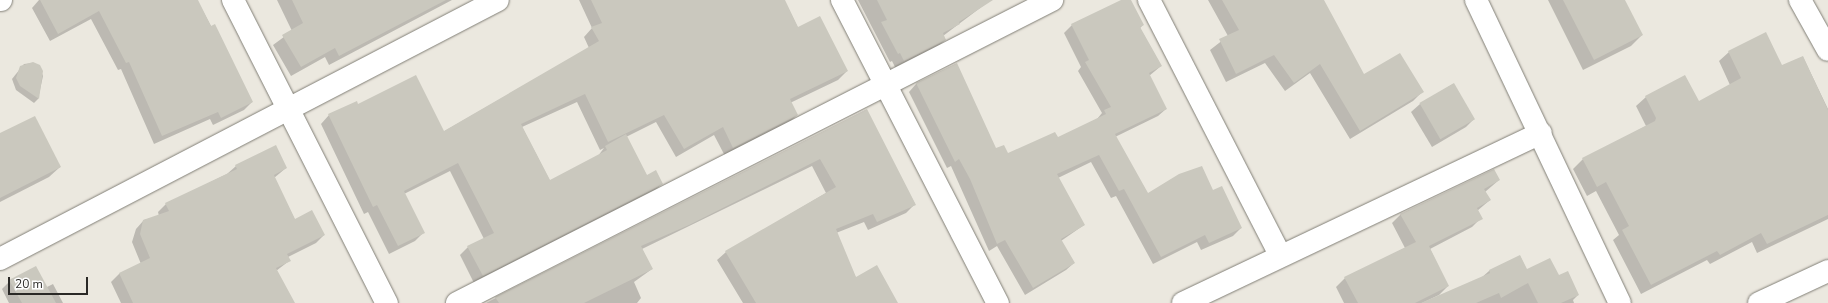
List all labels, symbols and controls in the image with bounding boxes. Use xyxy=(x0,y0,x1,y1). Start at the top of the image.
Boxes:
scale bar xyxy=(10,269,90,295)
text: 20 m xyxy=(15,276,43,292)

